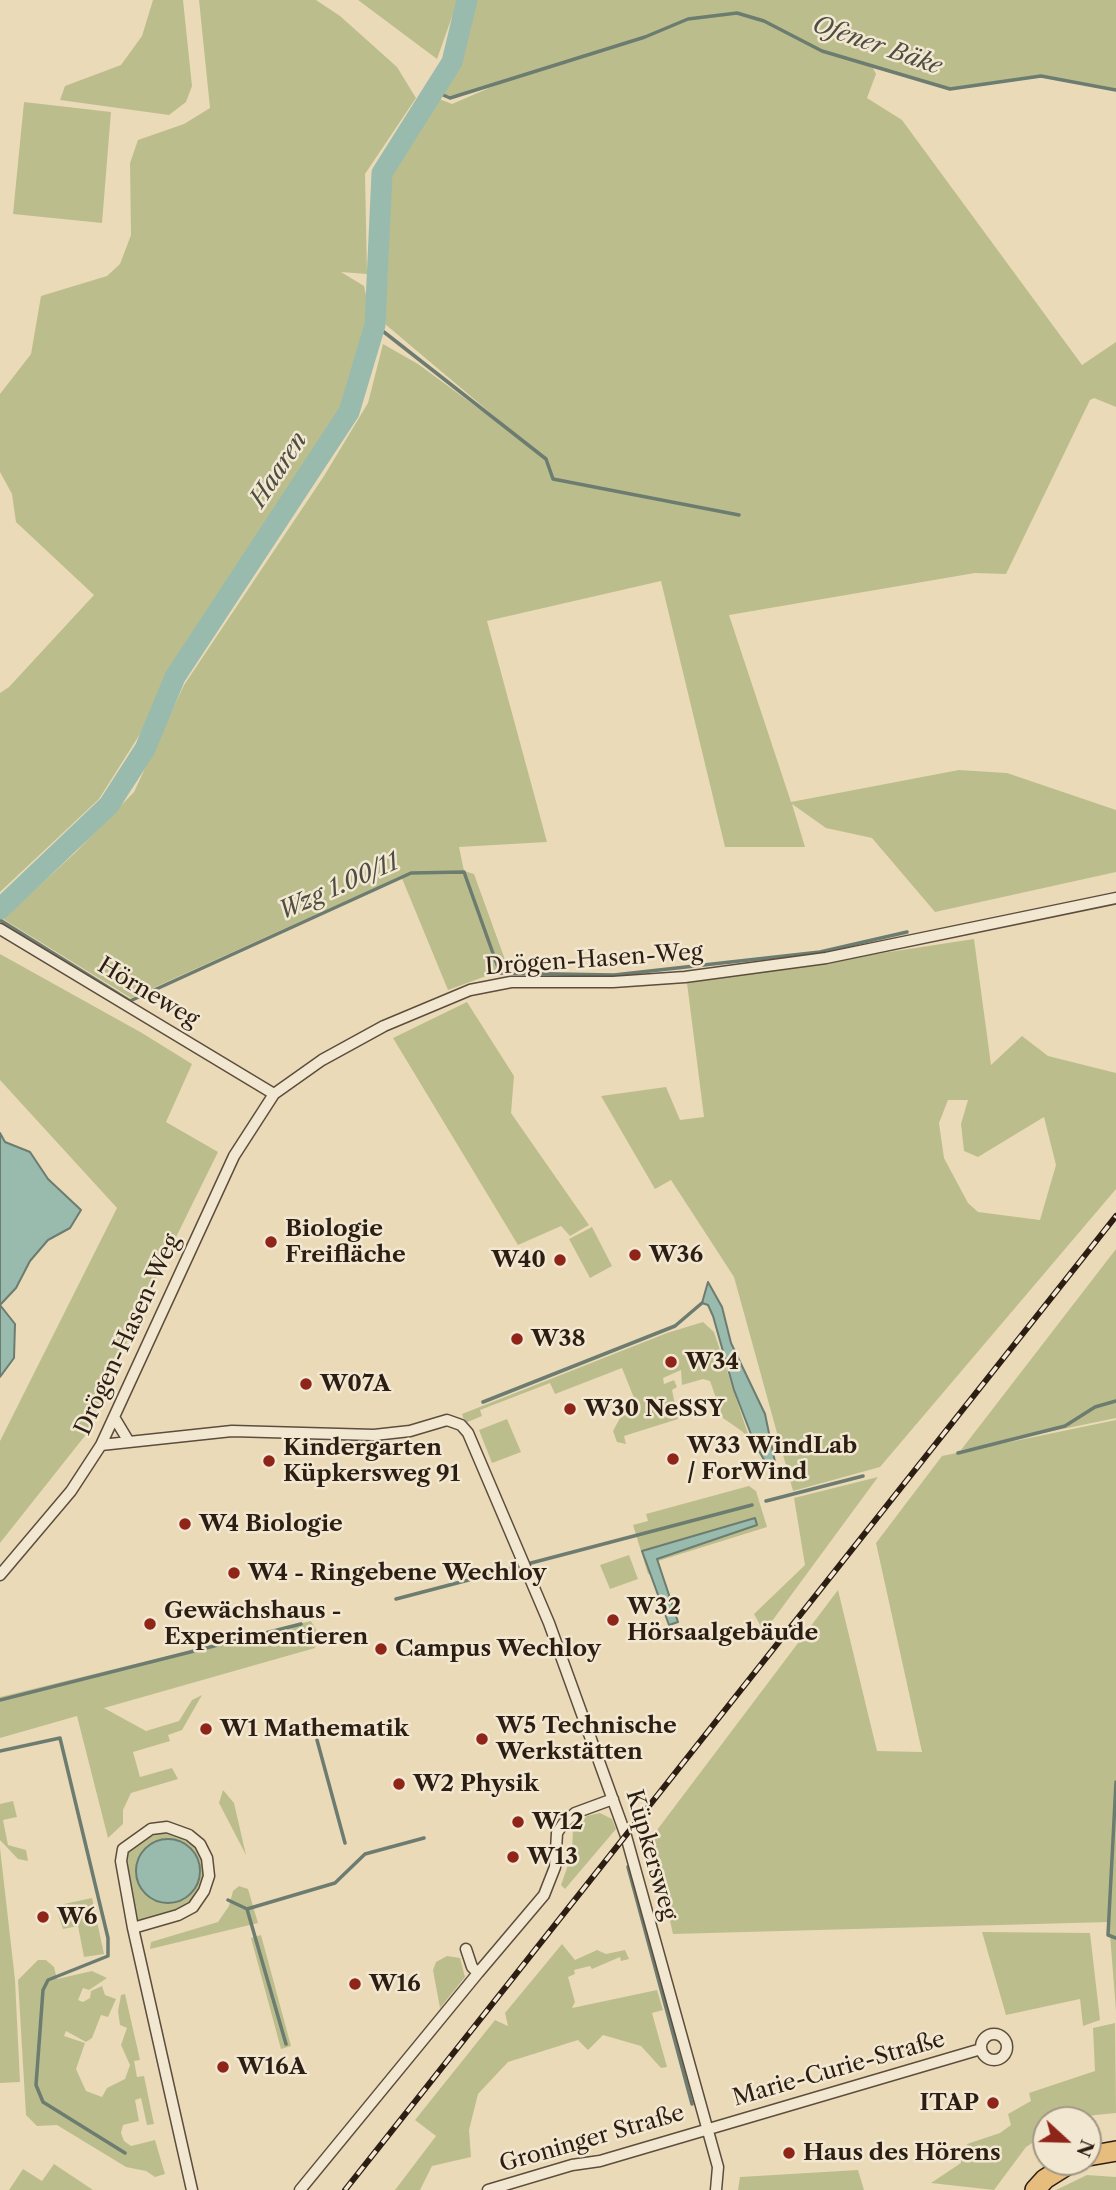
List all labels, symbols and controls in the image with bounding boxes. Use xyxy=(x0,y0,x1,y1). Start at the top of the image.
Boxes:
water label: Ofener Bäke xyxy=(809,10,945,82)
water label: Haaren xyxy=(244,427,314,513)
water label: Wzg 1.00/11 xyxy=(274,848,404,926)
street label: Drögen-Hasen-Weg xyxy=(484,939,704,981)
street label: Hörneweg xyxy=(92,952,204,1034)
place label: Biologie Freifläche xyxy=(285,1215,406,1269)
street label: Drögen-Hasen-Weg xyxy=(69,1230,187,1440)
marker: Biologie Freifläche xyxy=(263,1234,279,1250)
place label: W36 xyxy=(649,1241,703,1269)
place label: W40 xyxy=(491,1246,546,1274)
marker: W36 xyxy=(627,1247,643,1263)
marker: W40 xyxy=(552,1252,568,1268)
place label: W38 xyxy=(531,1325,586,1353)
marker: W38 xyxy=(509,1331,525,1347)
place label: W34 xyxy=(685,1348,739,1376)
marker: W34 xyxy=(663,1354,679,1370)
place label: W07A xyxy=(320,1370,391,1398)
marker: W07A xyxy=(298,1376,314,1392)
place label: W30 NeSSY xyxy=(584,1395,725,1423)
marker: W30 NeSSY xyxy=(562,1401,578,1417)
place label: W33 WindLab / ForWind xyxy=(687,1432,857,1486)
place label: Kindergarten Küpkersweg 91 xyxy=(283,1434,460,1488)
marker: W33 WindLab / ForWind xyxy=(665,1451,681,1467)
marker: Kindergarten Küpkersweg 91 xyxy=(261,1453,277,1469)
place label: W4 Biologie xyxy=(199,1510,343,1538)
marker: W4 Biologie xyxy=(177,1516,193,1532)
place label: W4 - Ringebene Wechloy xyxy=(248,1559,546,1587)
marker: W4 - Ringebene Wechloy xyxy=(226,1565,242,1581)
place label: W32 Hörsaalgebäude xyxy=(627,1593,818,1647)
place label: Gewächshaus - Experimentieren xyxy=(164,1597,368,1651)
marker: W32 Hörsaalgebäude xyxy=(605,1612,621,1628)
marker: Gewächshaus - Experimentieren xyxy=(142,1616,158,1632)
place label: Campus Wechloy xyxy=(395,1635,601,1663)
marker: Campus Wechloy xyxy=(373,1641,389,1657)
place label: W5 Technische Werkstätten xyxy=(496,1712,677,1766)
place label: W1 Mathematik xyxy=(220,1715,409,1743)
marker: W1 Mathematik xyxy=(198,1721,214,1737)
marker: W5 Technische Werkstätten xyxy=(474,1731,490,1747)
place label: W2 Physik xyxy=(413,1770,539,1798)
marker: W2 Physik xyxy=(391,1776,407,1792)
street label: Küpkersweg xyxy=(619,1787,683,1923)
place label: W12 xyxy=(532,1808,584,1836)
marker: W12 xyxy=(510,1814,526,1830)
place label: W13 xyxy=(527,1843,578,1871)
marker: W13 xyxy=(505,1849,521,1865)
place label: W6 xyxy=(57,1903,98,1931)
marker: W6 xyxy=(35,1909,51,1925)
place label: W16 xyxy=(369,1970,421,1998)
marker: W16 xyxy=(347,1976,363,1992)
street label: Marie-Curie-Straße xyxy=(730,2025,948,2113)
place label: W16A xyxy=(237,2053,306,2081)
marker: W16A xyxy=(215,2059,231,2075)
place label: ITAP xyxy=(920,2089,979,2117)
marker: ITAP xyxy=(985,2095,1001,2111)
street label: Groninger Straße xyxy=(496,2099,688,2179)
north arrow xyxy=(1032,2106,1102,2176)
text: N xyxy=(1071,2136,1099,2160)
place label: Haus des Hörens xyxy=(803,2139,1001,2167)
marker: Haus des Hörens xyxy=(781,2145,797,2161)

